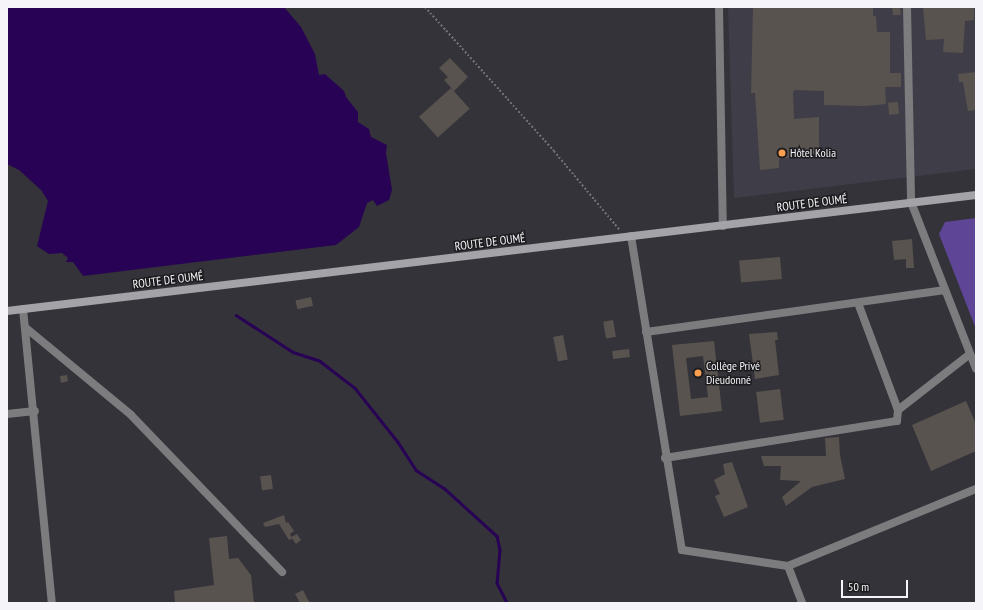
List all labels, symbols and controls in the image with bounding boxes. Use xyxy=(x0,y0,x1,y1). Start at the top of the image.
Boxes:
place label: Hôtel Kolia xyxy=(790,146,836,160)
marker: Hôtel Kolia xyxy=(777,148,787,158)
street label: ROUTE DE OUMÉ xyxy=(776,192,848,214)
street label: ROUTE DE OUMÉ xyxy=(454,231,526,253)
street label: ROUTE DE OUMÉ xyxy=(132,269,204,291)
place label: Collège Privé Dieudonné xyxy=(706,359,760,387)
marker: Collège Privé Dieudonné xyxy=(693,368,703,378)
scale bar xyxy=(843,572,910,598)
text: 50 m xyxy=(848,579,869,594)

